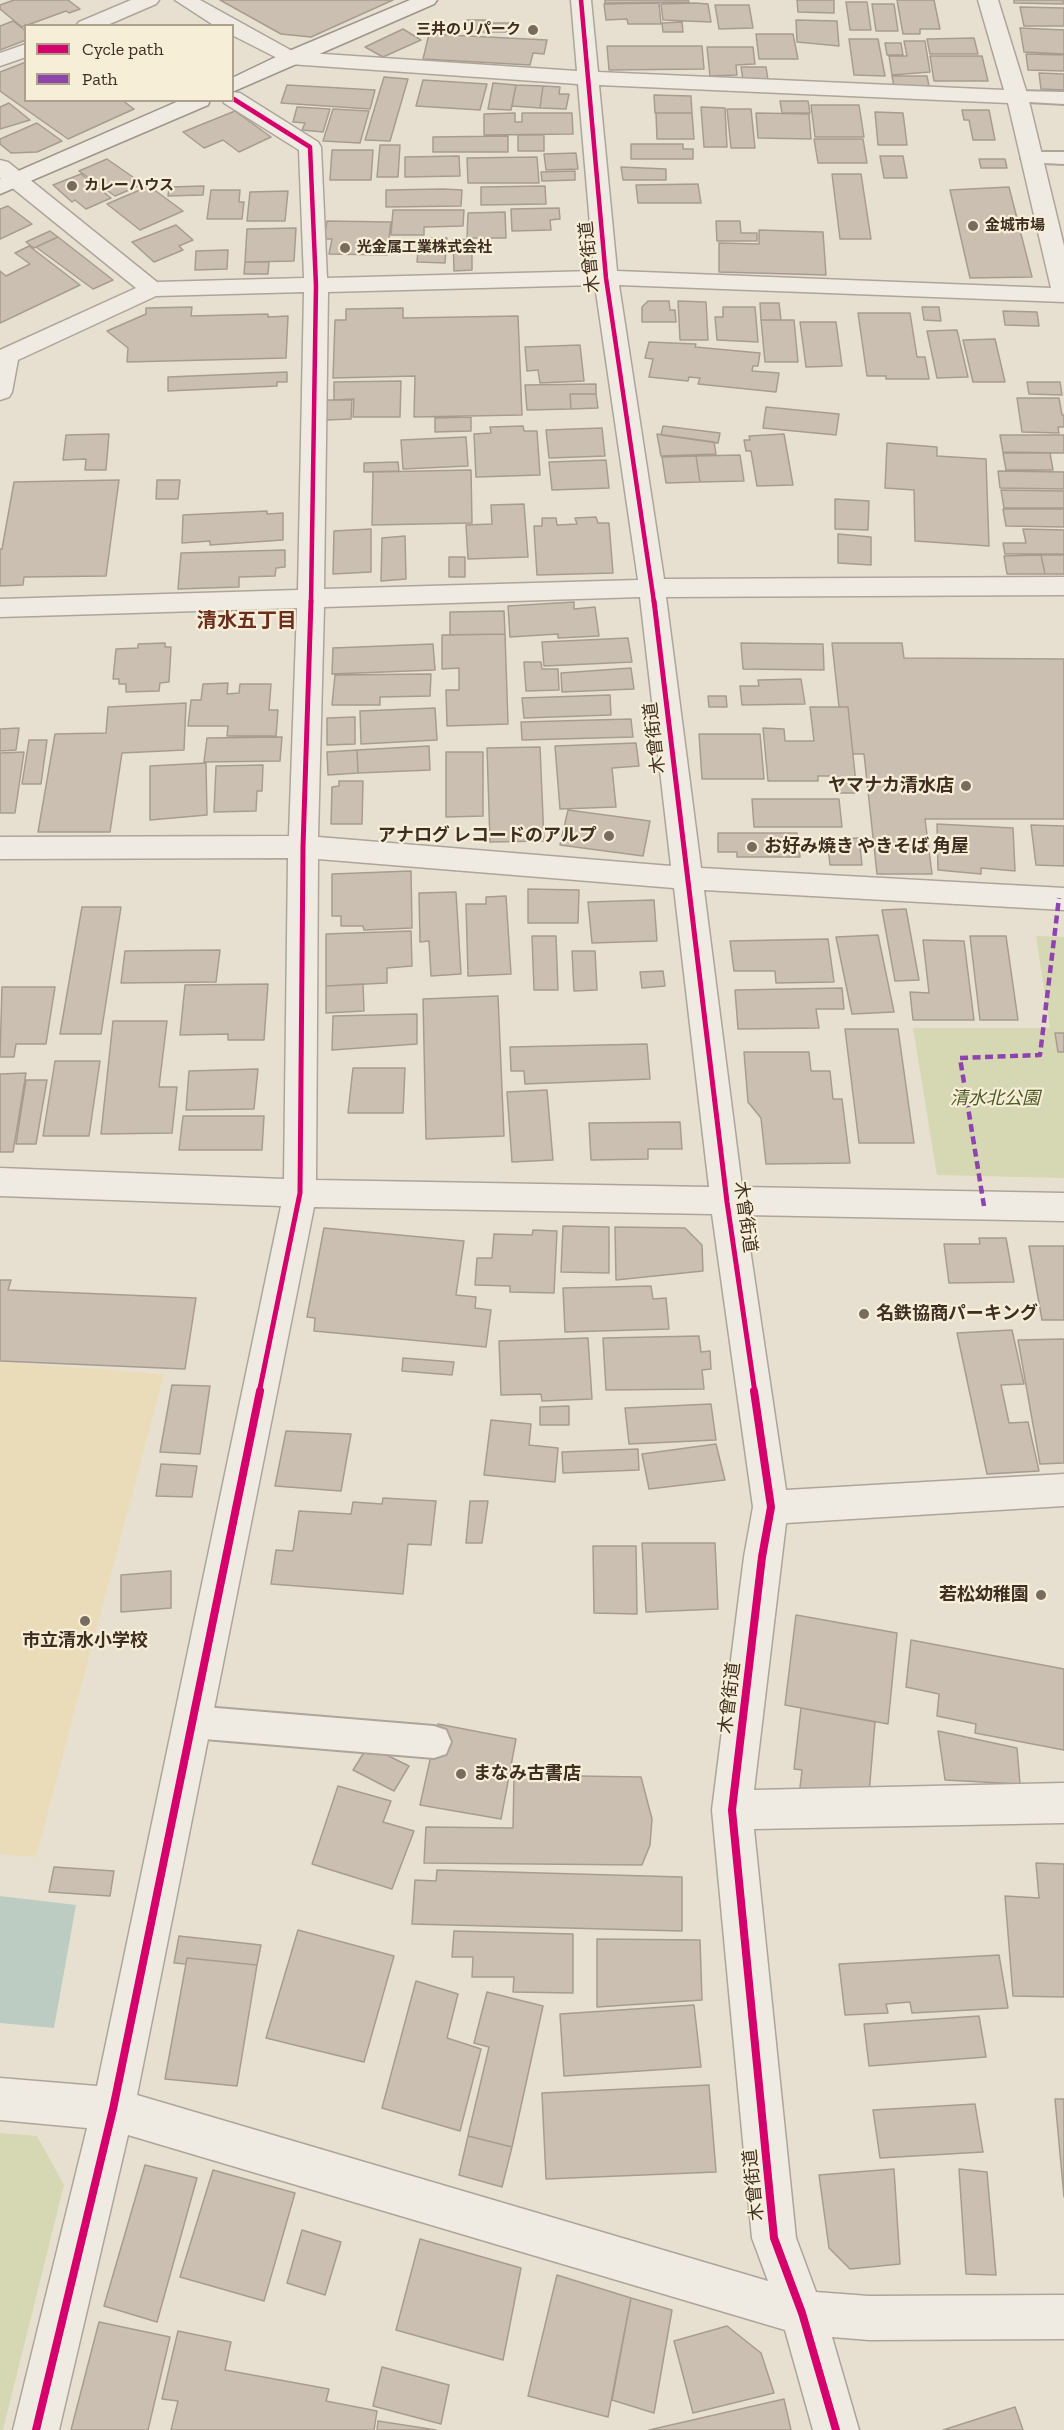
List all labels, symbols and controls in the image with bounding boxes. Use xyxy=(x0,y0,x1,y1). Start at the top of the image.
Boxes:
place label: 三井のリパーク xyxy=(416,21,521,39)
marker: 三井のリパーク xyxy=(526,23,540,37)
legend xyxy=(24,24,234,102)
text: Cycle path xyxy=(82,38,164,60)
text: Path xyxy=(82,68,118,90)
place label: カレーハウス xyxy=(84,177,174,195)
marker: カレーハウス xyxy=(65,179,79,193)
place label: 金城市場 xyxy=(985,217,1045,235)
marker: 金城市場 xyxy=(966,219,980,233)
street label: 木曾街道 xyxy=(575,220,605,294)
place label: 光金属工業株式会社 xyxy=(357,239,492,257)
marker: 光金属工業株式会社 xyxy=(338,241,352,255)
district label: 清水五丁目 xyxy=(197,609,297,633)
street label: 木曾街道 xyxy=(640,701,670,775)
place label: ヤマナカ清水店 xyxy=(828,775,954,797)
marker: ヤマナカ清水店 xyxy=(959,779,973,793)
place label: アナログ レコードのアルプ xyxy=(378,825,597,847)
marker: アナログ レコードのアルプ xyxy=(602,829,616,843)
place label: お好み焼き やきそば 角屋 xyxy=(764,836,969,858)
marker: お好み焼き やきそば 角屋 xyxy=(745,840,759,854)
park label: 清水北公園 xyxy=(950,1088,1040,1110)
street label: 木曾街道 xyxy=(729,1180,761,1254)
place label: 名鉄協商パーキング xyxy=(876,1303,1038,1325)
marker: 名鉄協商パーキング xyxy=(857,1307,871,1321)
place label: 若松幼稚園 xyxy=(939,1584,1029,1606)
marker: 若松幼稚園 xyxy=(1034,1588,1048,1602)
marker: 市立清水小学校 xyxy=(78,1614,92,1628)
place label: 市立清水小学校 xyxy=(22,1630,148,1652)
street label: 木曾街道 xyxy=(715,1661,745,1735)
place label: まなみ古書店 xyxy=(473,1763,581,1785)
marker: まなみ古書店 xyxy=(454,1767,468,1781)
street label: 木曾街道 xyxy=(739,2148,769,2222)

